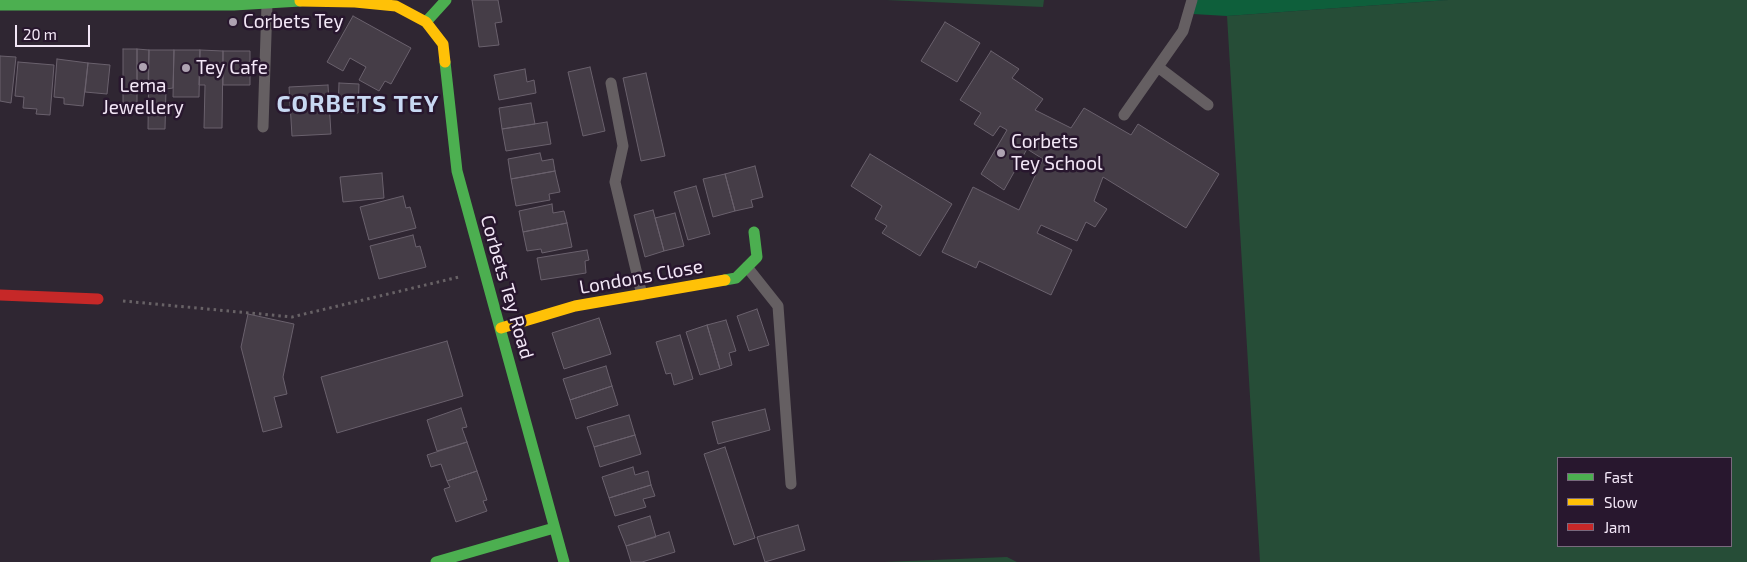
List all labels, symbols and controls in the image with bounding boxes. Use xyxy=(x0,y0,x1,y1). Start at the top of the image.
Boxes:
place label: Corbets Tey xyxy=(243,11,344,33)
scale bar xyxy=(18,15,92,47)
marker: Corbets Tey xyxy=(227,16,239,28)
text: 20 m xyxy=(23,25,57,43)
place label: Tey Cafe xyxy=(196,57,268,79)
marker: Lema Jewellery xyxy=(137,61,149,73)
marker: Tey Cafe xyxy=(180,62,192,74)
place label: Lema Jewellery xyxy=(102,75,184,119)
district label: CORBETS TEY xyxy=(275,90,441,118)
place label: Corbets Tey School xyxy=(1011,131,1103,175)
marker: Corbets Tey School xyxy=(995,147,1007,159)
street label: Corbets Tey Road xyxy=(476,212,538,362)
street label: Londons Close xyxy=(577,255,705,299)
legend xyxy=(1557,457,1732,547)
text: Fast xyxy=(1604,468,1633,486)
text: Slow xyxy=(1604,493,1638,511)
text: Jam xyxy=(1604,518,1630,536)

